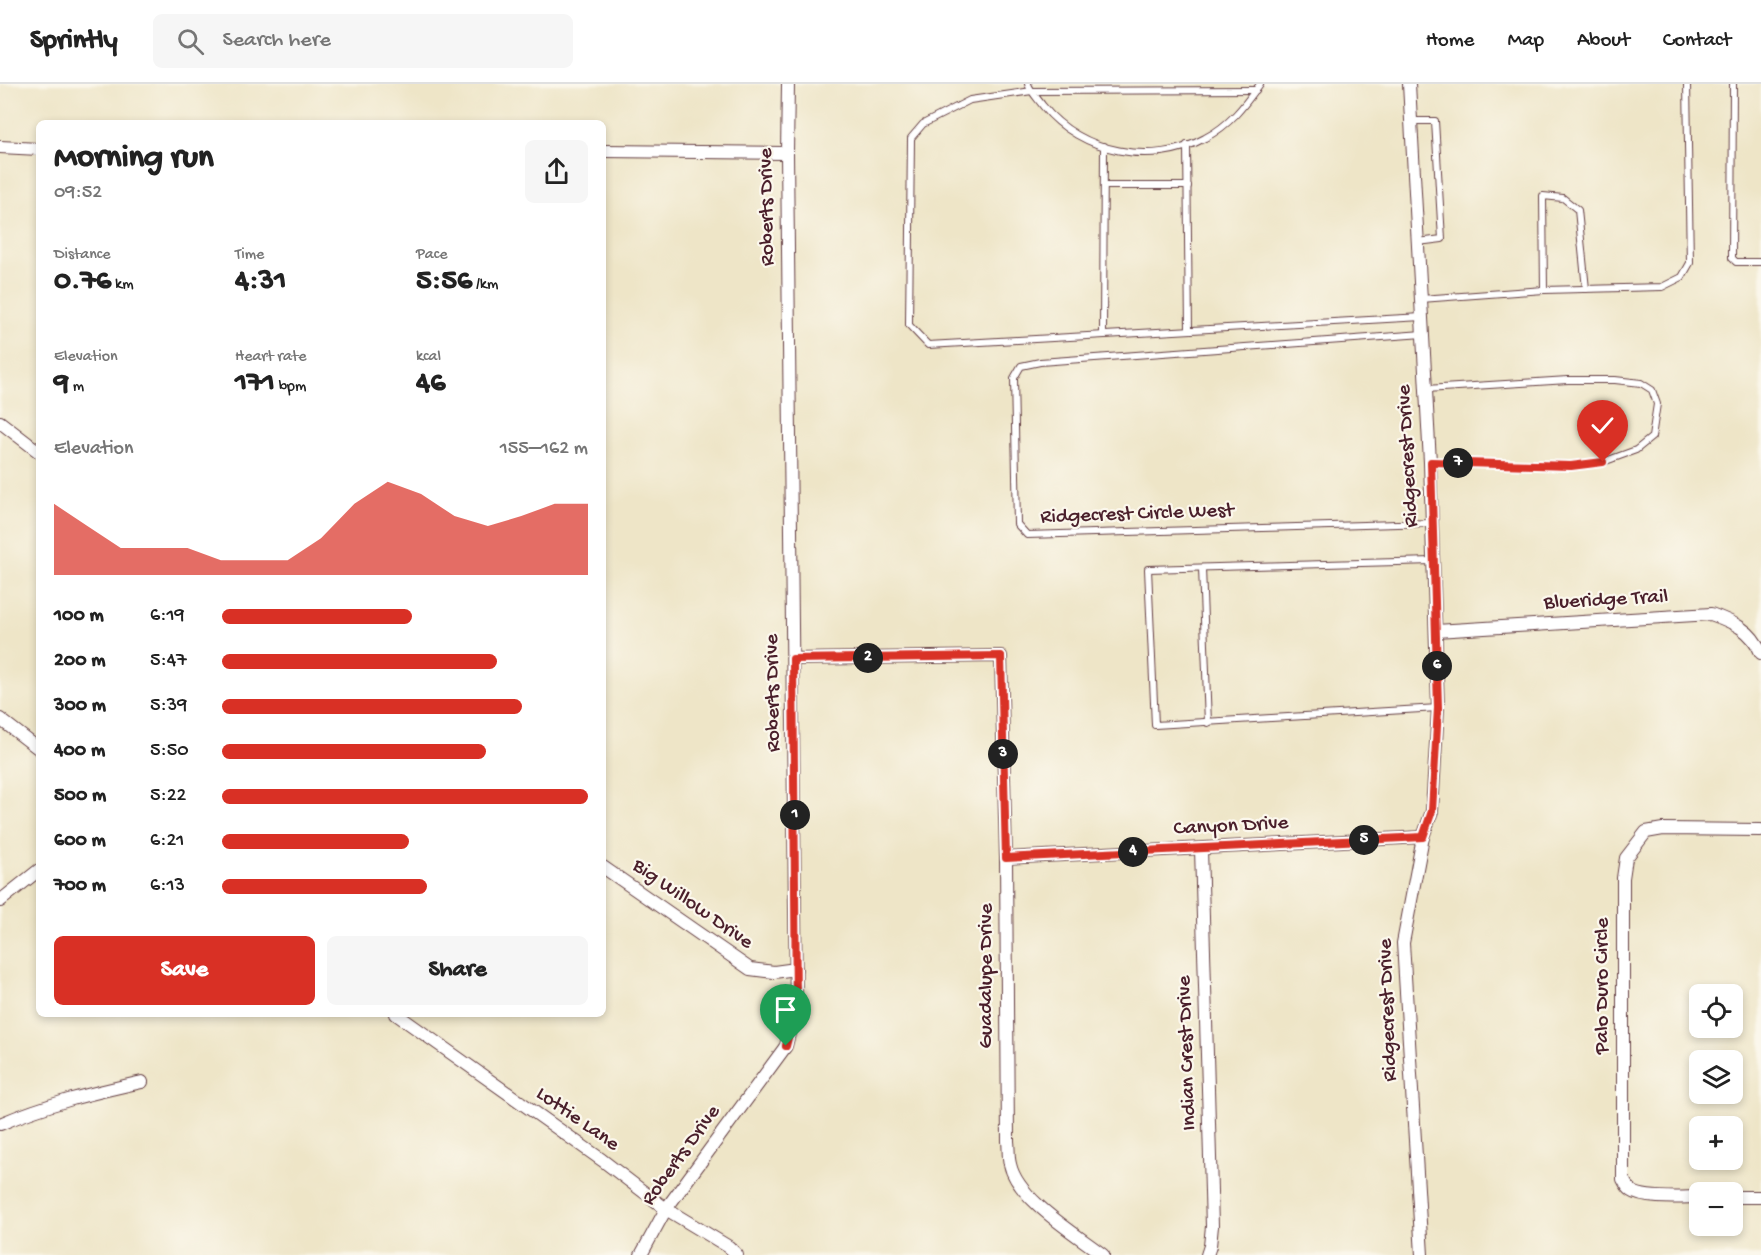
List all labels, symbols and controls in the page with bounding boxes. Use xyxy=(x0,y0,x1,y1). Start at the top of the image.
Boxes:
search box xyxy=(153,14,573,68)
text: Sprintly xyxy=(30,25,117,58)
icon: search xyxy=(174,25,207,58)
text: Search here xyxy=(222,28,331,54)
text: Home xyxy=(1426,29,1474,54)
text: Map xyxy=(1507,29,1544,54)
text: About xyxy=(1577,29,1630,54)
text: Contact xyxy=(1663,29,1731,54)
text: Morning run xyxy=(54,140,214,178)
button: share xyxy=(525,140,588,203)
street label: Roberts Drive xyxy=(754,146,782,266)
text: 09:52 xyxy=(54,182,102,205)
text: Distance xyxy=(54,246,111,265)
text: Time xyxy=(235,246,264,265)
text: Pace xyxy=(416,246,447,265)
text: 0.76 xyxy=(54,265,111,300)
text: 4:31 xyxy=(235,265,286,300)
text: 5:56 xyxy=(416,265,472,300)
text: km xyxy=(111,276,134,295)
text: /km xyxy=(472,276,498,295)
text: Elevation xyxy=(54,348,118,367)
text: Heart rate xyxy=(235,348,307,367)
text: kcal xyxy=(416,348,441,367)
text: 9 xyxy=(54,367,69,402)
text: 171 xyxy=(235,367,275,402)
text: 46 xyxy=(416,367,445,402)
text: m xyxy=(69,378,84,397)
text: bpm xyxy=(275,378,306,397)
street label: Ridgecrest Drive xyxy=(1393,383,1425,528)
pin xyxy=(1577,400,1628,462)
icon: check xyxy=(1586,409,1619,442)
text: Elevation xyxy=(54,438,134,461)
text: 155–162 m xyxy=(500,438,588,461)
pin: 7 xyxy=(1443,448,1473,478)
text: 7 xyxy=(1454,453,1462,472)
street label: Ridgecrest Circle West xyxy=(1040,499,1236,531)
street label: Blueridge Trail xyxy=(1542,585,1669,617)
text: 100 m xyxy=(54,605,104,628)
text: 6:19 xyxy=(150,605,185,628)
street label: Roberts Drive xyxy=(760,632,788,752)
pin: 2 xyxy=(853,643,883,673)
text: 2 xyxy=(864,648,872,667)
text: 200 m xyxy=(54,650,105,673)
text: 5:47 xyxy=(150,650,187,673)
pin: 6 xyxy=(1422,651,1452,681)
text: 6 xyxy=(1433,656,1441,675)
text: 300 m xyxy=(54,695,106,718)
text: 5:39 xyxy=(150,695,187,718)
pin: 3 xyxy=(988,739,1018,769)
text: 400 m xyxy=(54,740,105,763)
text: 5:50 xyxy=(150,740,189,763)
text: 3 xyxy=(999,744,1007,763)
text: 500 m xyxy=(54,785,106,808)
text: 5:22 xyxy=(150,785,186,808)
pin: 1 xyxy=(780,800,810,830)
text: 1 xyxy=(792,805,798,824)
street label: Canyon Drive xyxy=(1173,811,1290,842)
pin: 5 xyxy=(1349,825,1379,855)
text: 600 m xyxy=(54,830,106,853)
text: 6:21 xyxy=(150,830,184,853)
text: 5 xyxy=(1360,830,1368,849)
pin: 4 xyxy=(1118,837,1148,867)
text: 4 xyxy=(1129,842,1137,861)
street label: Big Willow Drive xyxy=(626,854,758,957)
text: 700 m xyxy=(54,875,106,898)
text: 6:13 xyxy=(150,875,185,898)
street label: Guadalupe Drive xyxy=(975,902,1000,1049)
street label: Palo Duro Circle xyxy=(1591,917,1616,1055)
button: Save xyxy=(54,936,315,1005)
button: Share xyxy=(327,936,588,1005)
street label: Ridgecrest Drive xyxy=(1374,937,1404,1082)
street label: Indian Crest Drive xyxy=(1173,974,1203,1131)
pin xyxy=(760,984,811,1046)
map controls xyxy=(1689,984,1743,1236)
button: locate xyxy=(1689,984,1743,1038)
icon: arrive xyxy=(769,993,802,1026)
button: layers xyxy=(1689,1050,1743,1104)
street label: Lottie Lane xyxy=(530,1082,625,1159)
street label: Roberts Drive xyxy=(637,1100,728,1211)
button: + xyxy=(1689,1116,1743,1170)
button: − xyxy=(1689,1182,1743,1236)

